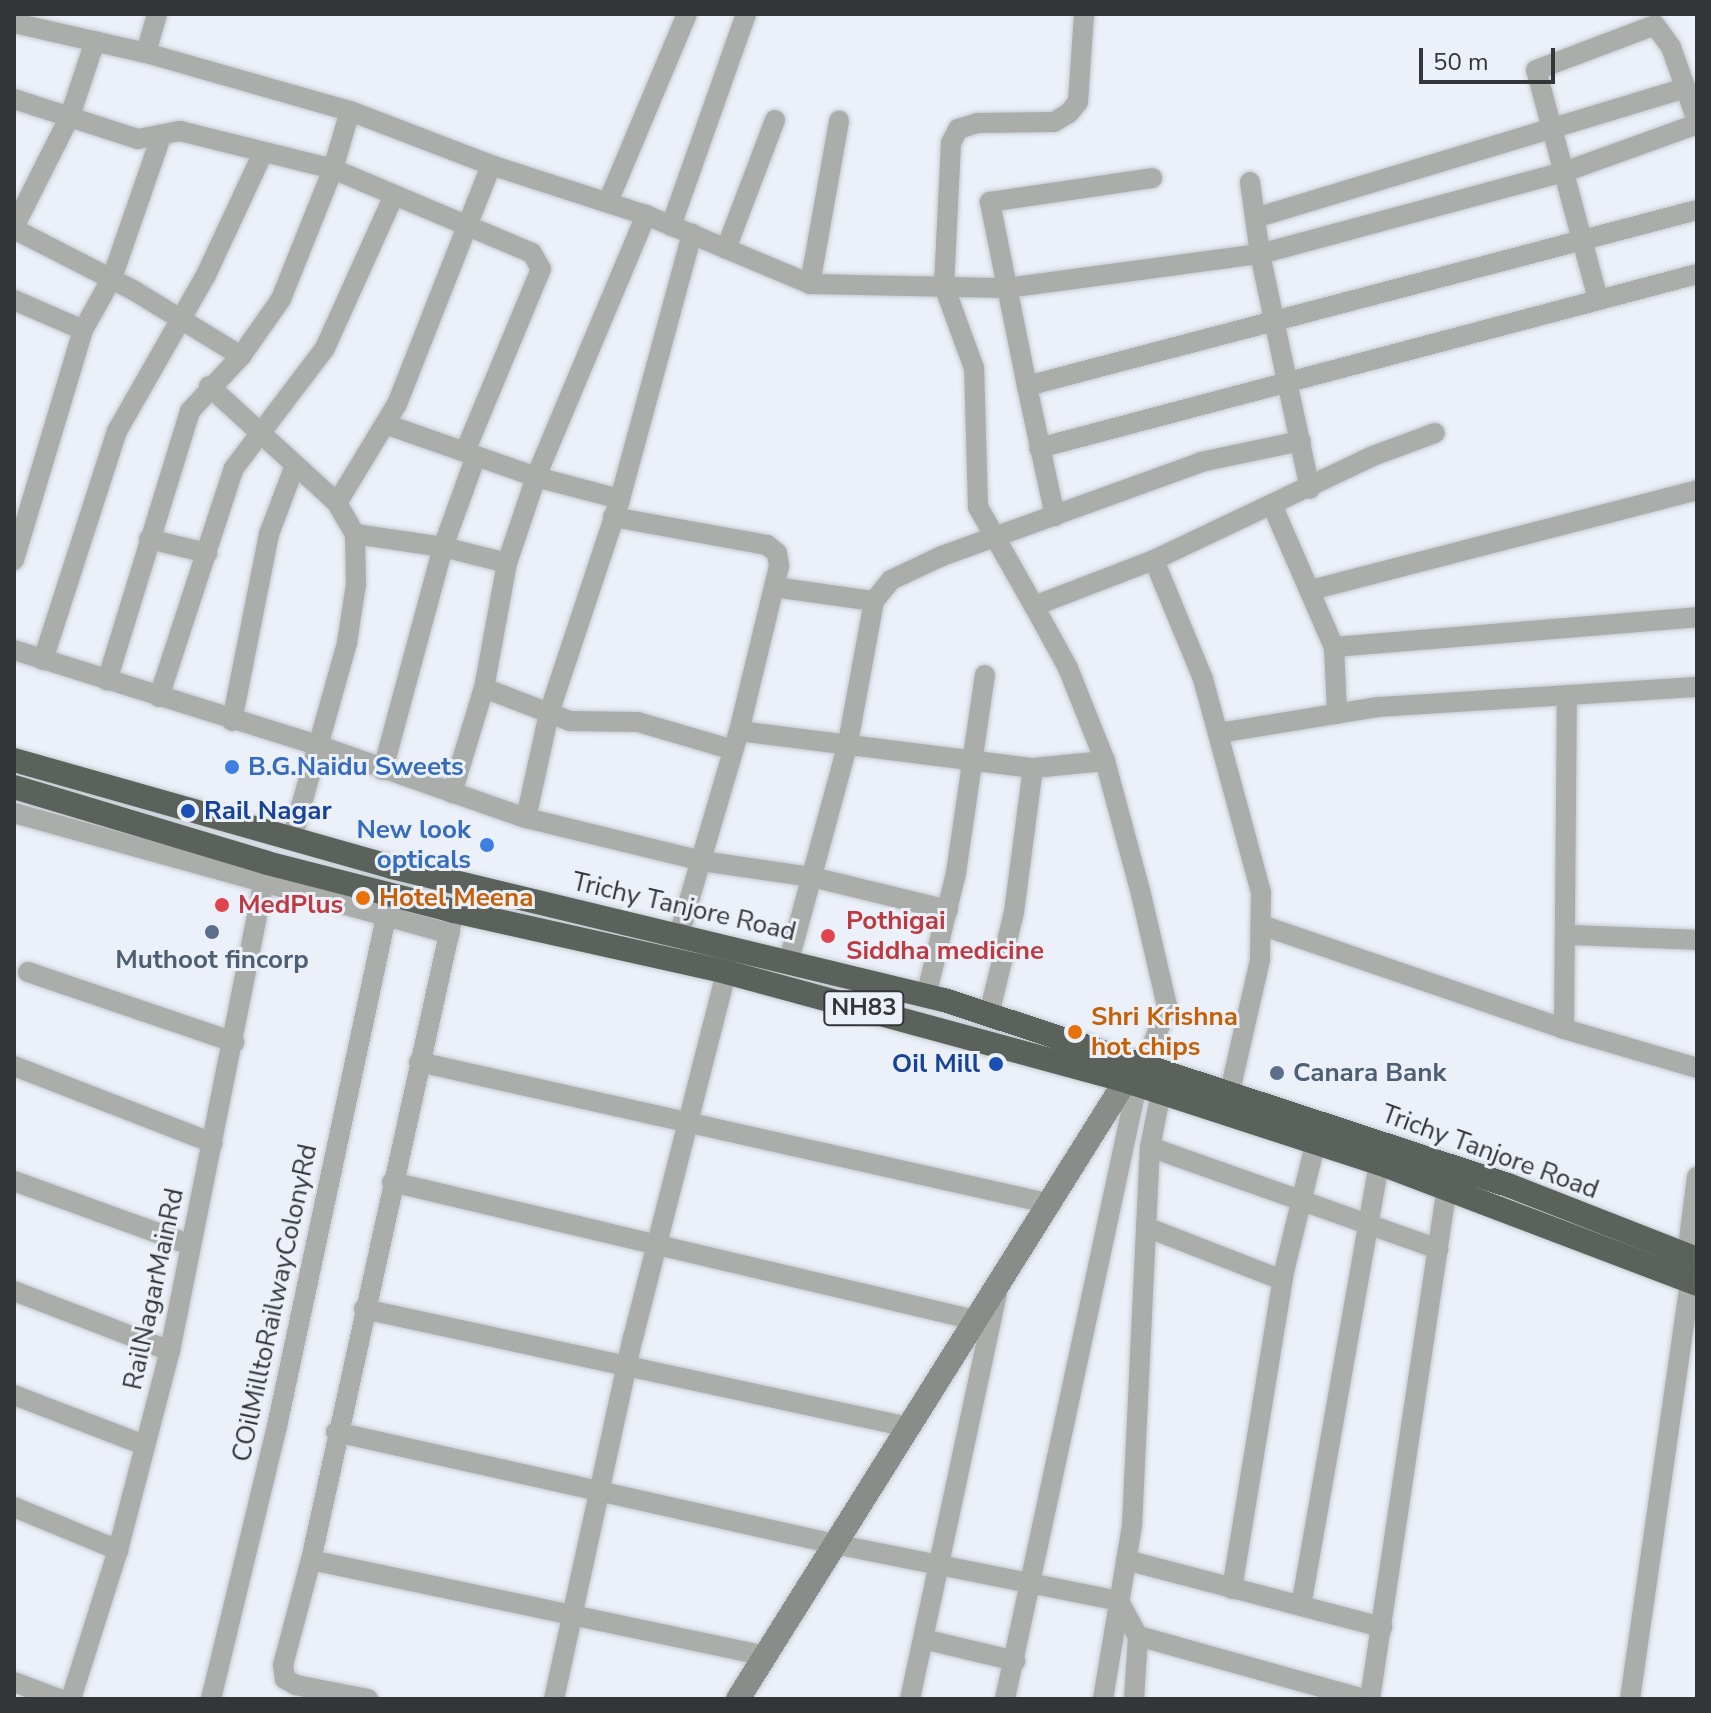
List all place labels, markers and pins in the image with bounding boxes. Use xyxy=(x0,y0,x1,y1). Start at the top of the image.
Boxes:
place label: B.G.Naidu Sweets xyxy=(248,751,464,783)
marker: B.G.Naidu Sweets xyxy=(223,758,241,776)
place label: Rail Nagar xyxy=(204,795,332,827)
marker: Rail Nagar xyxy=(179,802,197,820)
place label: New look opticals xyxy=(356,814,471,876)
marker: New look opticals xyxy=(478,836,496,854)
place label: Hotel Meena xyxy=(379,882,533,914)
place label: MedPlus xyxy=(238,889,343,921)
marker: Hotel Meena xyxy=(354,889,372,907)
marker: MedPlus xyxy=(213,896,231,914)
place label: Pothigai Siddha medicine xyxy=(846,905,1044,966)
marker: Muthoot fincorp xyxy=(203,923,221,941)
marker: Pothigai Siddha medicine xyxy=(817,925,839,947)
place label: Muthoot fincorp xyxy=(115,944,309,976)
place label: Shri Krishna hot chips xyxy=(1091,1001,1238,1062)
marker: Shri Krishna hot chips xyxy=(1066,1023,1084,1041)
place label: Oil Mill xyxy=(892,1048,980,1080)
marker: Oil Mill xyxy=(987,1055,1005,1073)
place label: Canara Bank xyxy=(1293,1057,1446,1089)
marker: Canara Bank xyxy=(1268,1064,1286,1082)

